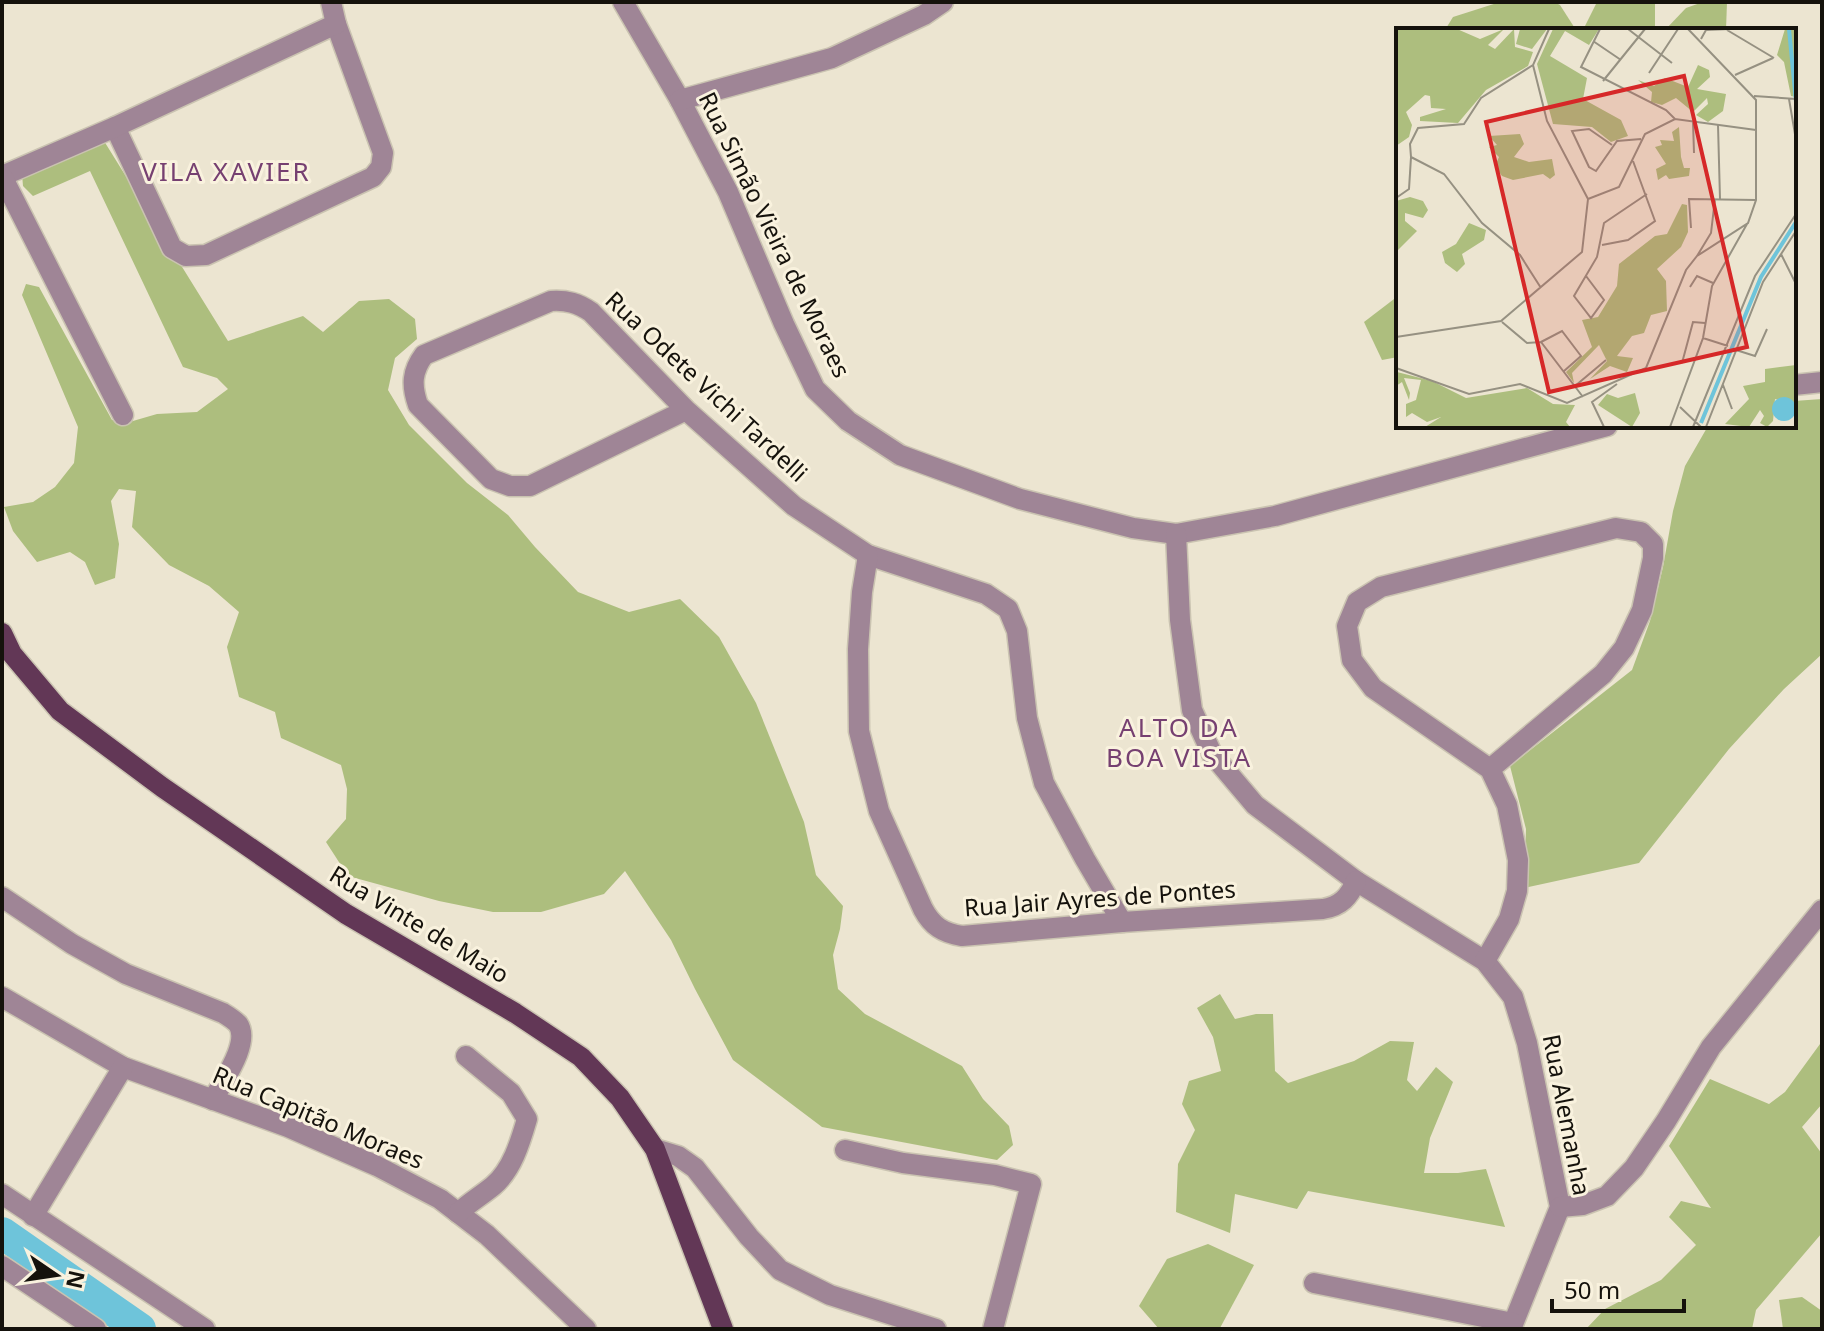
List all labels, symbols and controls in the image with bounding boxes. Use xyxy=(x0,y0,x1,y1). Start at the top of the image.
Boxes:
inset map xyxy=(1396,28,1796,428)
street label: Rua Simão Vieira de Moraes xyxy=(692,86,859,383)
district label: VILA XAVIER xyxy=(141,153,311,189)
street label: Rua Odete Vichi Tardelli xyxy=(599,283,815,489)
district label: ALTO DA BOA VISTA xyxy=(1106,709,1252,775)
street label: Rua Vinte de Maio xyxy=(324,857,516,990)
street label: Rua Jair Ayres de Pontes xyxy=(963,872,1237,923)
street label: Rua Alemanha xyxy=(1536,1031,1599,1198)
street label: Rua Capitão Moraes xyxy=(208,1057,429,1176)
north arrow xyxy=(16,1235,96,1315)
scale bar xyxy=(1552,1263,1684,1313)
text: N xyxy=(60,1268,93,1292)
text: 50 m xyxy=(1564,1273,1620,1306)

